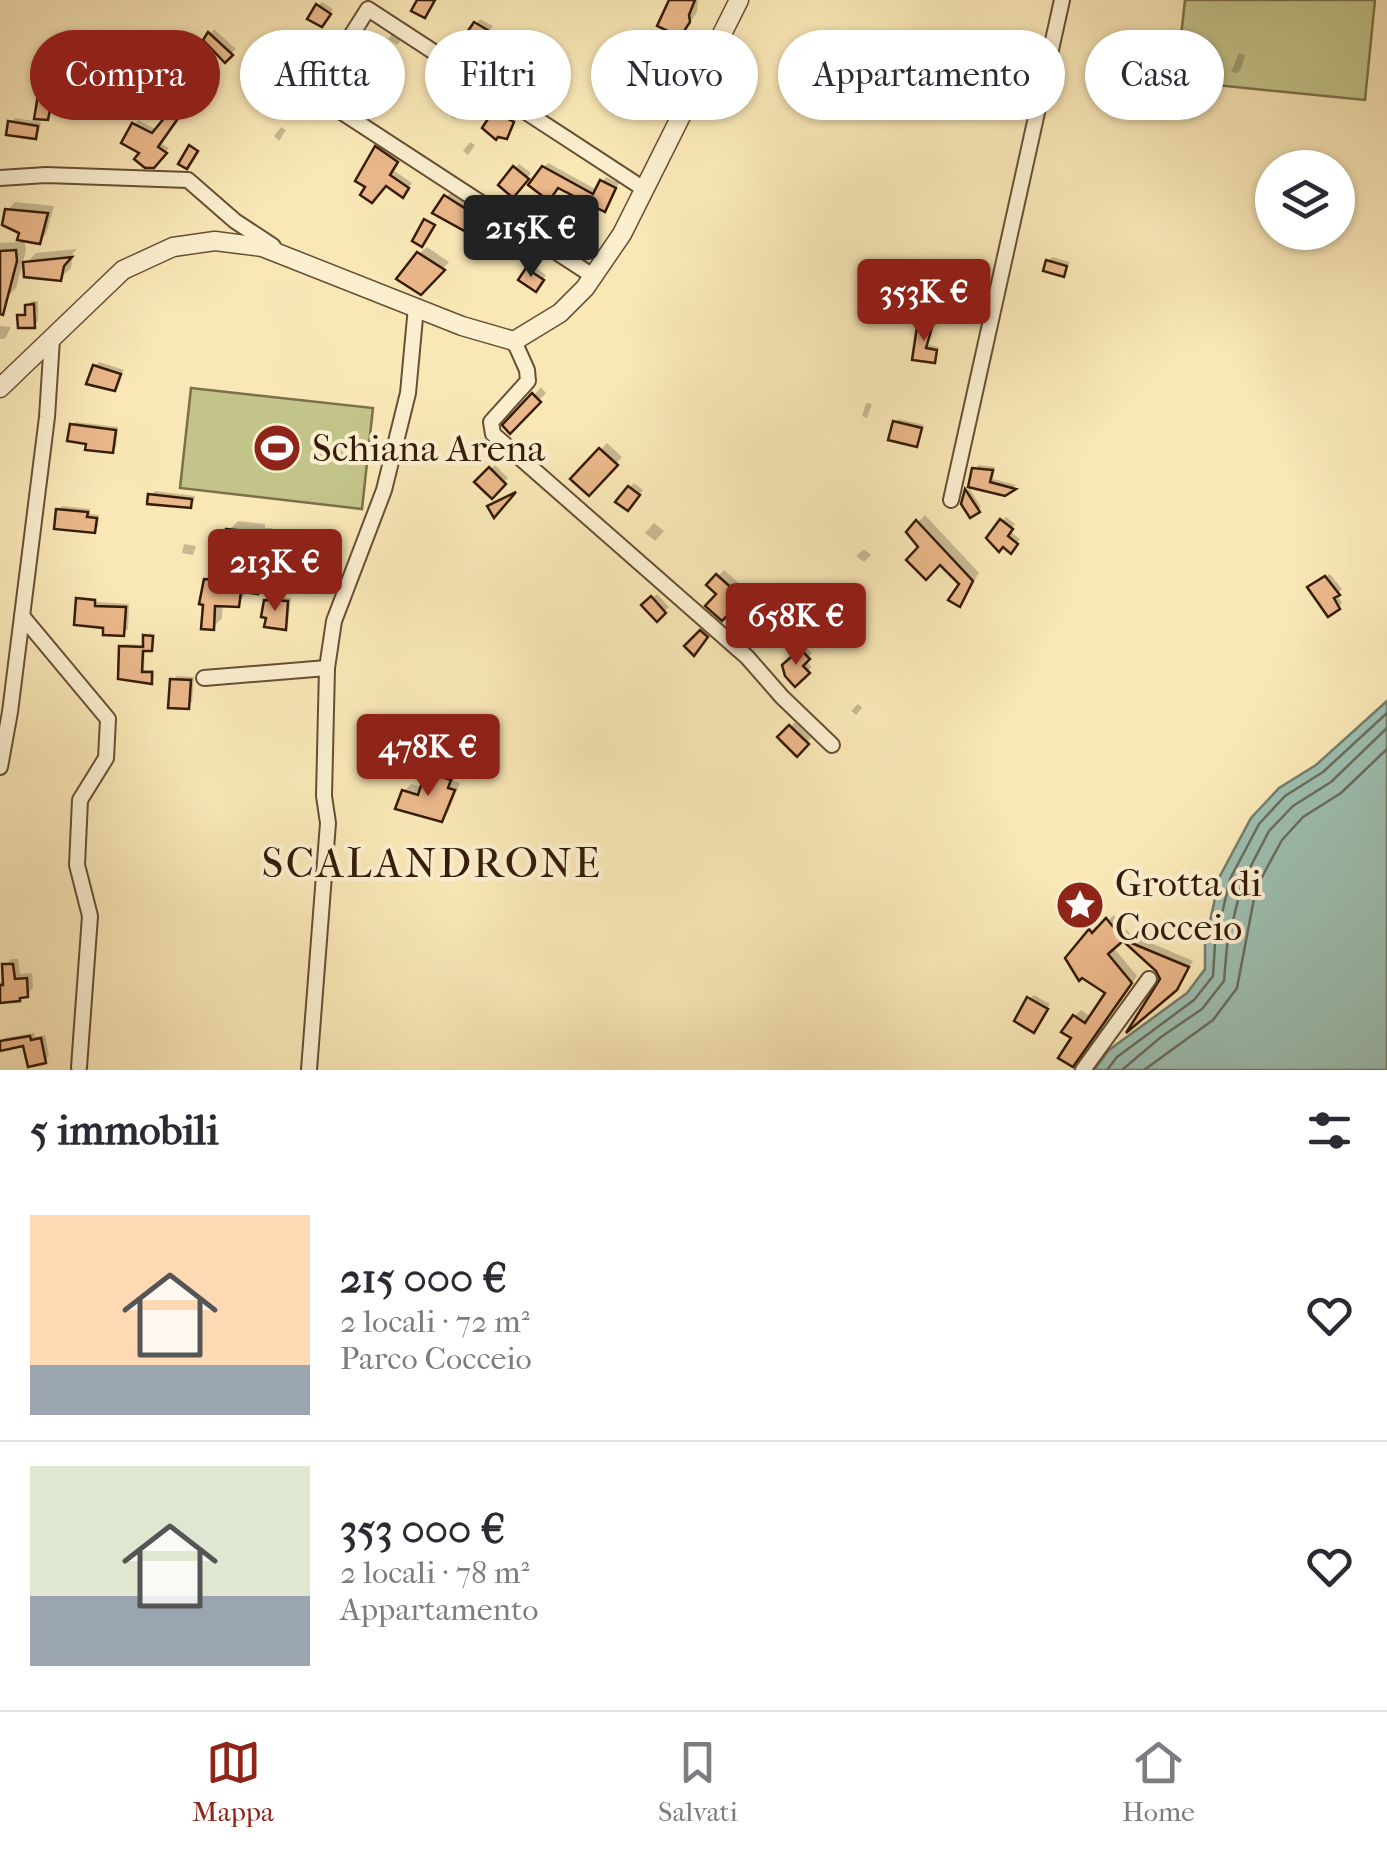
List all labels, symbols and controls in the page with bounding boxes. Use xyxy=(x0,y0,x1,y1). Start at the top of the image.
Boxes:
chip: Compra xyxy=(30,30,220,120)
chip: Affitta xyxy=(240,30,405,120)
chip: Filtri xyxy=(425,30,571,120)
chip: Nuovo xyxy=(591,30,758,120)
chip: Appartamento xyxy=(778,30,1065,120)
chip: Casa xyxy=(1085,30,1224,120)
map controls xyxy=(1255,150,1355,250)
button: layers xyxy=(1255,150,1355,250)
pin: 215K € xyxy=(450,195,612,280)
text: 215K € xyxy=(486,209,576,246)
pin: 353K € xyxy=(843,259,1005,344)
text: 353K € xyxy=(879,273,969,310)
sports icon: Schiana Arena xyxy=(251,422,303,474)
place label: Schiana Arena xyxy=(312,426,546,471)
pin: 213K € xyxy=(194,529,356,614)
text: 213K € xyxy=(230,543,320,580)
pin: 658K € xyxy=(715,583,877,668)
text: 658K € xyxy=(748,597,844,634)
pin: 478K € xyxy=(347,714,509,799)
text: 478K € xyxy=(379,728,477,765)
district label: SCALANDRONE xyxy=(262,839,602,888)
place label: Grotta di Cocceio xyxy=(1115,861,1262,950)
place icon: Grotta di Cocceio xyxy=(1054,879,1106,931)
icon: filters xyxy=(1302,1103,1357,1158)
text: 5 immobili xyxy=(30,1106,219,1155)
text: 215 000 € xyxy=(340,1254,507,1303)
icon: home xyxy=(110,1255,230,1375)
icon: heart xyxy=(1302,1288,1357,1343)
text: 2 locali · 72 m² xyxy=(340,1303,530,1340)
text: Parco Cocceio xyxy=(340,1340,532,1377)
text: 353 000 € xyxy=(340,1505,505,1554)
icon: home xyxy=(110,1506,230,1626)
icon: heart xyxy=(1302,1539,1357,1594)
text: 2 locali · 78 m² xyxy=(340,1554,530,1591)
text: Appartamento xyxy=(340,1591,539,1628)
tab: Mappa xyxy=(192,1735,274,1828)
tab: Salvati xyxy=(658,1735,738,1828)
tab: Home xyxy=(1122,1735,1195,1828)

